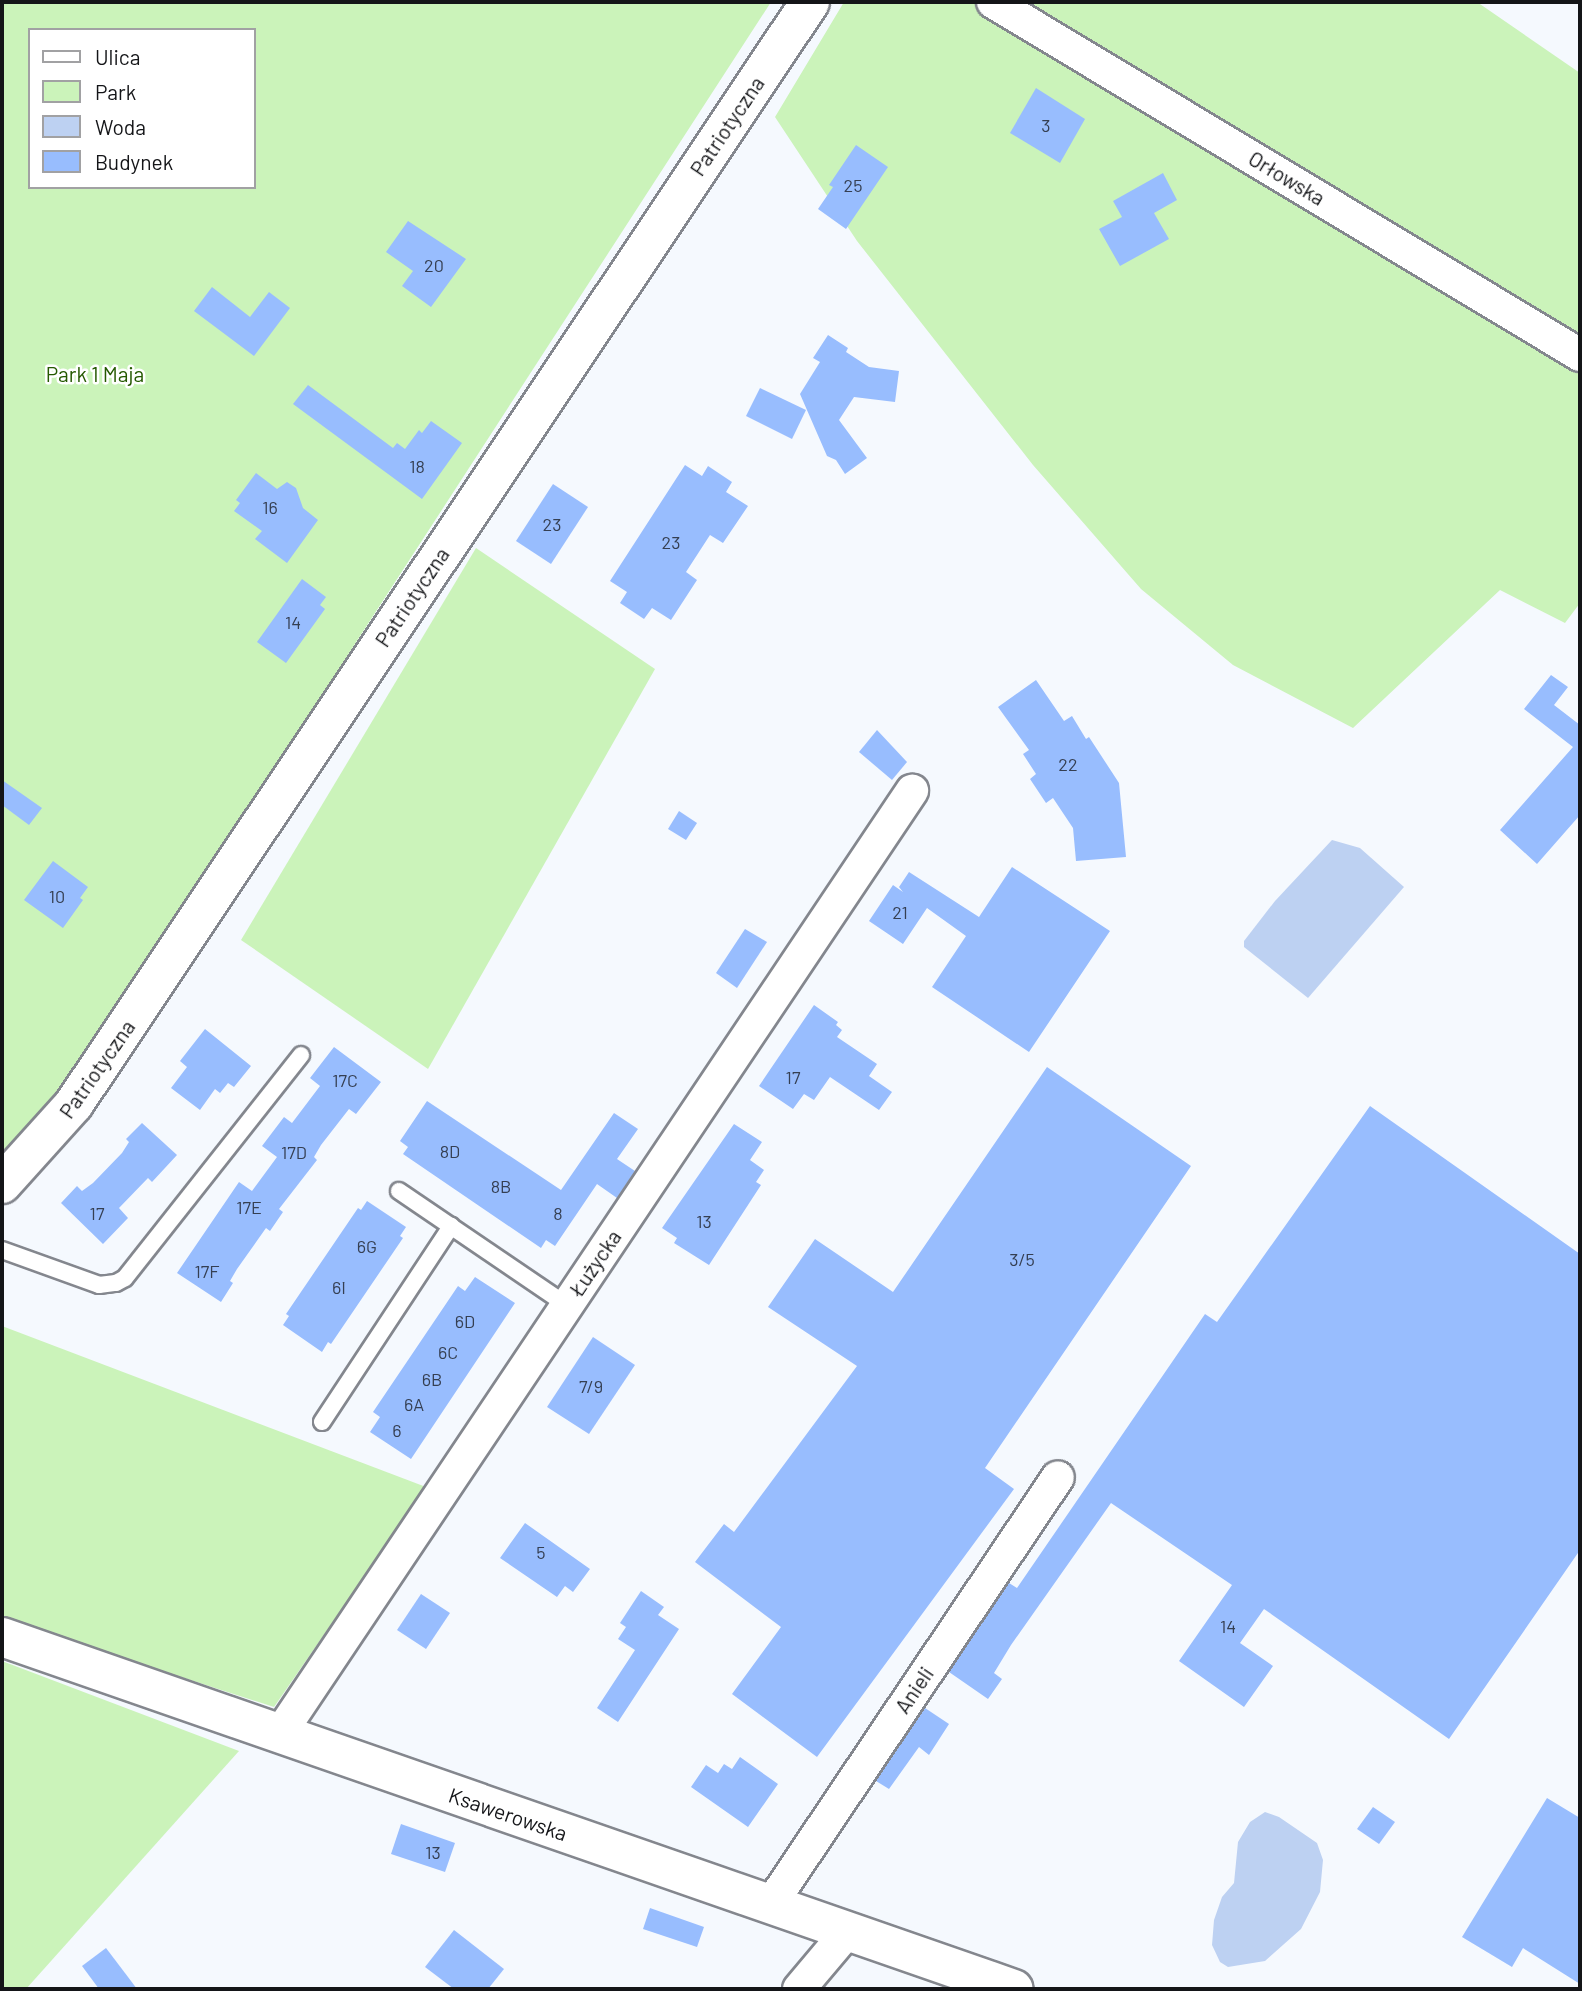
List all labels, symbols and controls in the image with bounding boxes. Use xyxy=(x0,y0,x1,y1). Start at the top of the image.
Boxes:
legend xyxy=(28,28,256,189)
text: Ulica xyxy=(95,44,140,69)
street label: Patriotyczna xyxy=(685,72,769,180)
text: Park xyxy=(95,79,136,104)
text: Woda xyxy=(95,114,146,139)
house number: 3 xyxy=(1041,114,1051,136)
street label: Orłowska xyxy=(1244,145,1330,211)
text: Budynek xyxy=(95,149,173,174)
house number: 25 xyxy=(844,174,862,196)
house number: 20 xyxy=(424,254,444,276)
park label: Park 1 Maja xyxy=(46,361,144,387)
house number: 18 xyxy=(409,455,425,477)
house number: 16 xyxy=(262,496,278,518)
house number: 23 xyxy=(543,513,561,535)
house number: 23 xyxy=(662,531,680,553)
street label: Patriotyczna xyxy=(370,543,454,651)
house number: 14 xyxy=(285,611,301,633)
house number: 22 xyxy=(1058,753,1078,775)
house number: 10 xyxy=(49,885,65,907)
house number: 21 xyxy=(892,901,908,923)
street label: Patriotyczna xyxy=(54,1015,140,1123)
house number: 17 xyxy=(786,1066,800,1088)
house number: 17C xyxy=(332,1069,358,1091)
house number: 8D xyxy=(440,1140,460,1162)
house number: 17D xyxy=(281,1141,307,1163)
house number: 8B xyxy=(491,1175,511,1197)
house number: 17E xyxy=(236,1196,262,1218)
house number: 17 xyxy=(90,1202,104,1224)
house number: 8 xyxy=(553,1202,563,1224)
house number: 13 xyxy=(696,1210,712,1232)
street label: Łużycka xyxy=(564,1225,626,1301)
house number: 6G xyxy=(357,1235,377,1257)
house number: 3/5 xyxy=(1009,1248,1035,1270)
house number: 17F xyxy=(194,1260,220,1282)
house number: 6I xyxy=(332,1276,346,1298)
house number: 6D xyxy=(455,1310,475,1332)
house number: 6C xyxy=(438,1341,458,1363)
house number: 6B xyxy=(422,1368,442,1390)
house number: 7/9 xyxy=(579,1375,603,1397)
house number: 6A xyxy=(404,1393,424,1415)
house number: 6 xyxy=(392,1419,402,1441)
house number: 5 xyxy=(536,1541,546,1563)
house number: 14 xyxy=(1220,1615,1236,1637)
street label: Anieli xyxy=(889,1662,939,1718)
street label: Ksawerowska xyxy=(445,1782,571,1846)
house number: 13 xyxy=(425,1841,441,1863)

